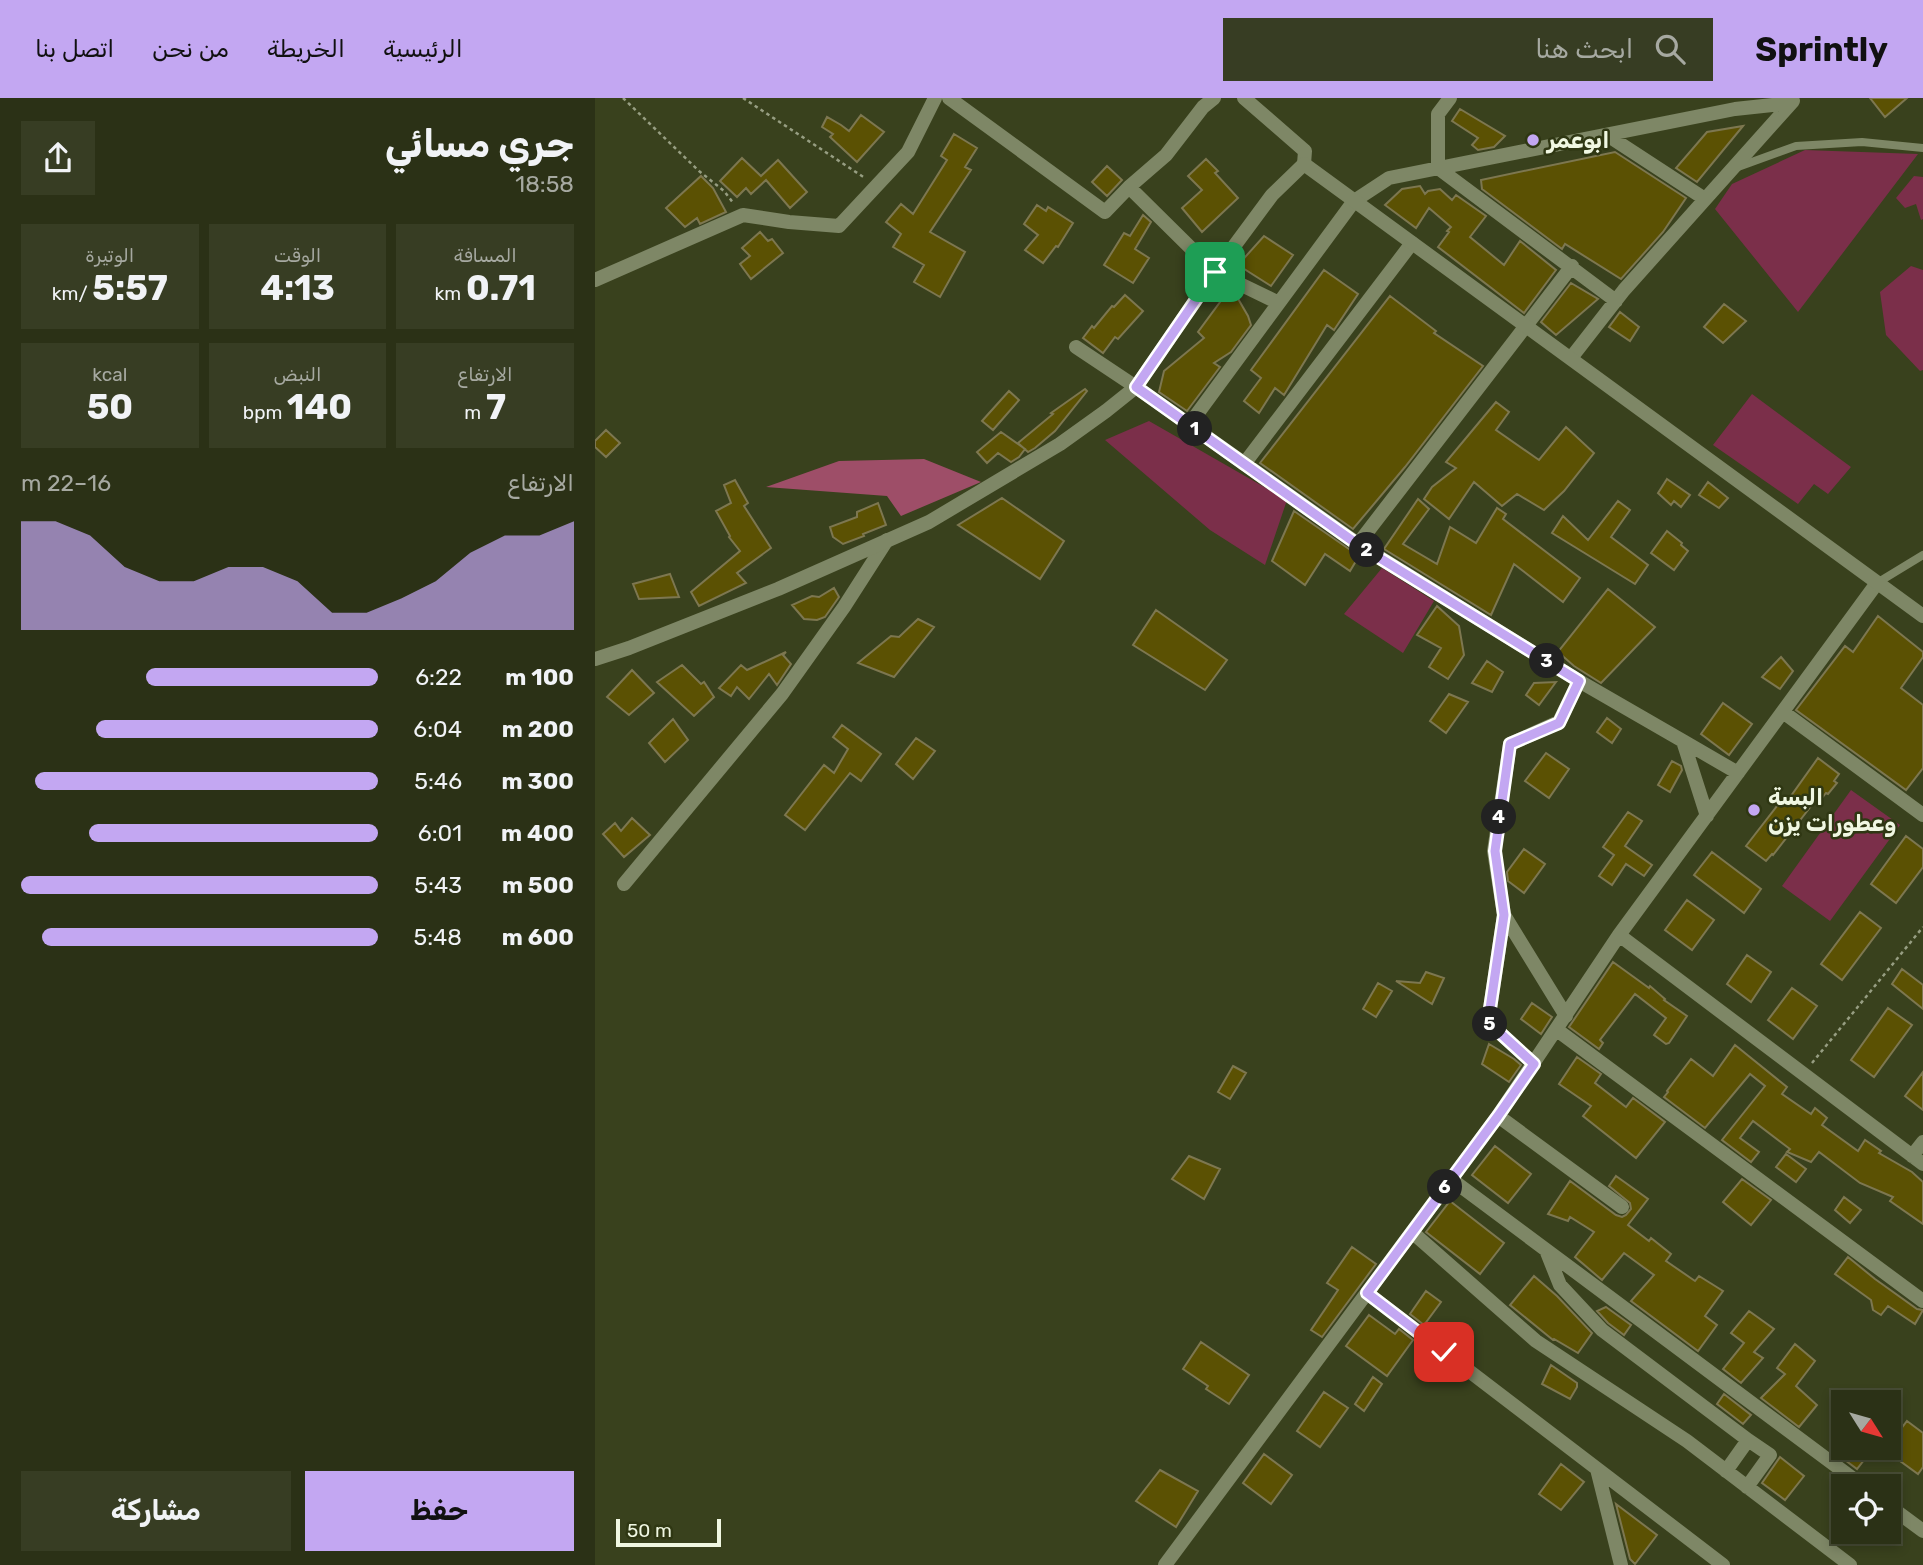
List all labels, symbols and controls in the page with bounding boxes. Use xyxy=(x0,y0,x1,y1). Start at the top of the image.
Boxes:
search box xyxy=(1223,18,1713,81)
icon: search xyxy=(1651,30,1689,68)
text: Sprintly xyxy=(1755,30,1888,69)
text: ابحث هنا xyxy=(1535,34,1633,65)
text: اتصل بنا xyxy=(35,35,114,63)
text: من نحن xyxy=(152,35,229,63)
text: الخريطة xyxy=(267,35,345,63)
text: الرئيسية xyxy=(383,35,463,63)
button: share xyxy=(21,121,95,195)
text: جري مسائي xyxy=(385,121,574,167)
place label: ابوعمر xyxy=(1545,126,1609,154)
marker: ابوعمر xyxy=(1525,132,1541,148)
text: 18:58 xyxy=(515,170,574,198)
pin xyxy=(1185,242,1245,302)
text: الوتيرة xyxy=(85,244,134,267)
text: الوقت xyxy=(274,244,321,267)
text: المسافة xyxy=(454,244,517,267)
icon: arrive xyxy=(1196,253,1234,291)
text: 5:57 xyxy=(92,267,168,309)
text: 4:13 xyxy=(260,267,335,309)
text: 0.71 xyxy=(466,267,536,309)
text: /km xyxy=(52,282,92,305)
text: km xyxy=(435,282,466,305)
text: kcal xyxy=(92,363,127,386)
text: النبض xyxy=(274,363,321,386)
text: الارتفاع xyxy=(458,363,513,386)
text: 50 xyxy=(87,386,133,428)
text: 140 xyxy=(287,386,352,428)
text: 7 xyxy=(486,386,506,428)
text: bpm xyxy=(243,401,287,424)
text: m xyxy=(464,401,486,424)
pin: 1 xyxy=(1177,412,1213,446)
text: 1 xyxy=(1190,417,1199,440)
text: 16–22 m xyxy=(21,469,111,497)
text: الارتفاع xyxy=(508,469,574,497)
pin: 2 xyxy=(1349,532,1385,568)
text: 2 xyxy=(1360,538,1373,561)
pin: 3 xyxy=(1529,644,1565,678)
text: 3 xyxy=(1540,649,1553,672)
text: 6:22 xyxy=(415,663,462,691)
text: 100 m xyxy=(505,663,574,691)
text: 6:04 xyxy=(413,715,462,743)
text: 200 m xyxy=(502,715,574,743)
text: 5:46 xyxy=(414,767,462,795)
text: 300 m xyxy=(502,767,574,795)
place label: البسة وعطورات يزن xyxy=(1768,783,1896,837)
pin: 4 xyxy=(1481,800,1517,834)
marker: البسة وعطورات يزن xyxy=(1746,802,1762,818)
text: 4 xyxy=(1492,805,1505,828)
text: 6:01 xyxy=(418,819,462,847)
text: 400 m xyxy=(501,819,574,847)
text: 5:43 xyxy=(414,871,462,899)
text: 500 m xyxy=(502,871,574,899)
text: 5:48 xyxy=(414,923,462,951)
text: 600 m xyxy=(502,923,574,951)
pin: 5 xyxy=(1473,1006,1507,1042)
text: 5 xyxy=(1483,1012,1496,1035)
pin: 6 xyxy=(1427,1170,1463,1204)
text: 6 xyxy=(1438,1175,1451,1198)
pin xyxy=(1414,1322,1474,1382)
icon: check xyxy=(1425,1333,1463,1371)
north arrow xyxy=(1831,1390,1901,1460)
map controls xyxy=(1831,1390,1901,1544)
button: مشاركة xyxy=(21,1471,291,1551)
button: حفظ xyxy=(305,1471,574,1551)
button: locate xyxy=(1831,1474,1901,1544)
scale bar xyxy=(616,1516,721,1548)
text: 50 m xyxy=(627,1519,672,1542)

